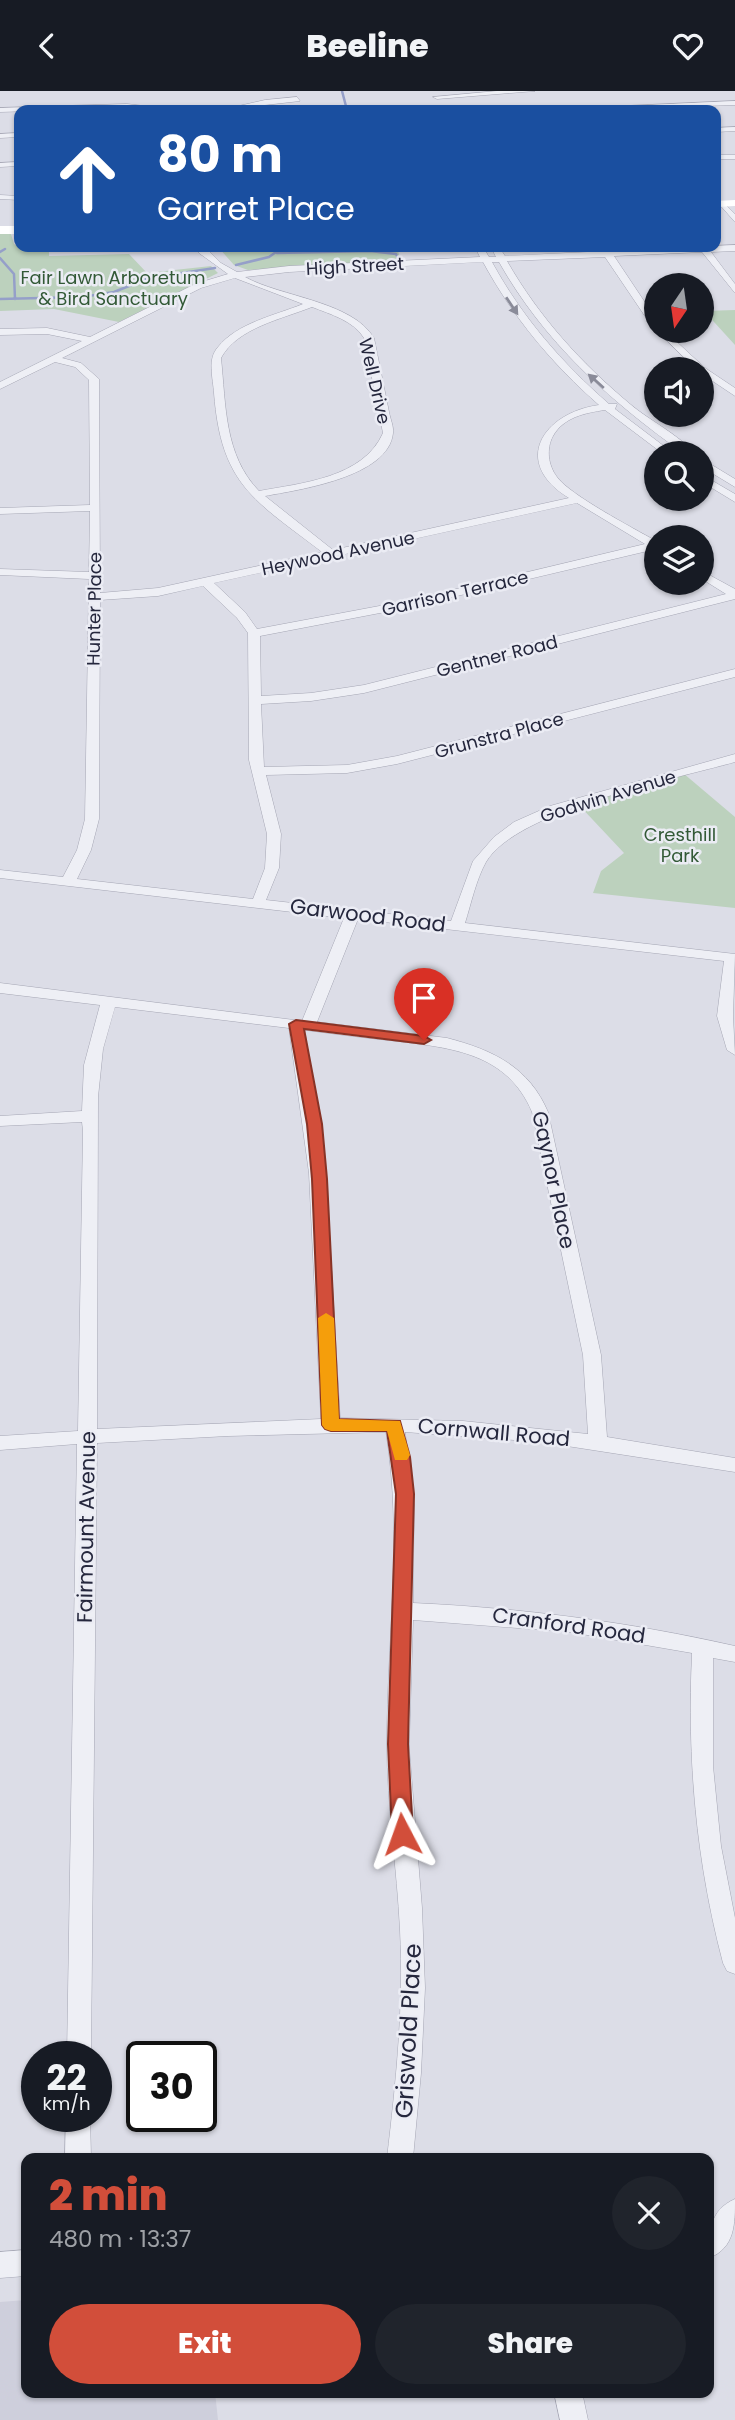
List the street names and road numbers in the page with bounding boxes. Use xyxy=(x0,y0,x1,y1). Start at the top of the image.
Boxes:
street label: High Street xyxy=(305,251,405,281)
street label: Well Drive xyxy=(353,336,397,426)
street label: Heywood Avenue xyxy=(259,525,417,581)
street label: Hunter Place xyxy=(81,552,107,666)
street label: Garrison Terrace xyxy=(379,564,531,622)
street label: Gentner Road xyxy=(434,629,560,683)
street label: Grunstra Place xyxy=(432,706,566,764)
street label: Godwin Avenue xyxy=(537,763,679,829)
street label: Garwood Road xyxy=(288,891,448,939)
street label: Gaynor Place xyxy=(525,1109,583,1251)
street label: Cornwall Road xyxy=(417,1411,571,1453)
street label: Fairmount Avenue xyxy=(70,1431,102,1623)
street label: Cranford Road xyxy=(491,1600,647,1650)
street label: Griswold Place xyxy=(387,1943,429,2119)

